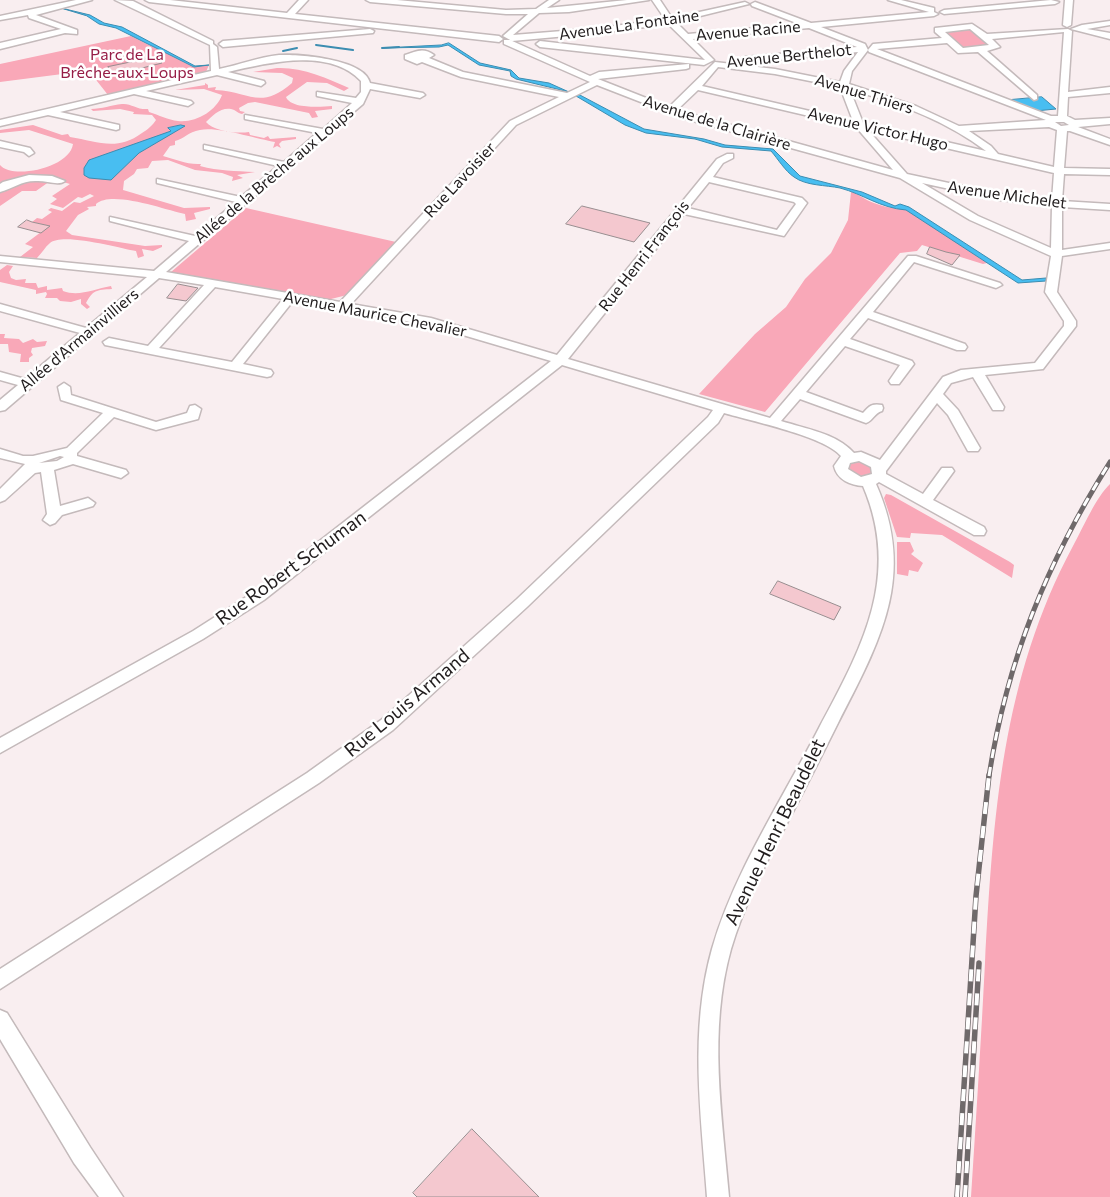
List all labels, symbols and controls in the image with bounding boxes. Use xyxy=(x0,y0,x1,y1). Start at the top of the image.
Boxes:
street label: Avenue La Fontaine xyxy=(558,6,700,44)
street label: Avenue Racine xyxy=(695,17,801,45)
street label: Avenue Berthelot xyxy=(725,40,853,72)
park label: Parc de La Brêche-aux-Loups xyxy=(60,45,194,83)
street label: Avenue Thiers xyxy=(813,70,915,118)
street label: Avenue de la Clairière xyxy=(641,91,793,155)
street label: Allée de la Brèche aux Loups xyxy=(190,103,358,247)
street label: Avenue Victor Hugo xyxy=(806,103,950,155)
street label: Rue Lavoisier xyxy=(420,138,500,222)
street label: Avenue Michelet xyxy=(946,177,1068,213)
street label: Rue Henri François xyxy=(595,197,693,315)
street label: Allée d'Armainvilliers xyxy=(15,284,143,396)
street label: Avenue Maurice Chevalier xyxy=(282,287,468,341)
street label: Rue Robert Schuman xyxy=(211,506,371,630)
street label: Rue Louis Armand xyxy=(340,644,474,762)
street label: Avenue Henri Beaudelet xyxy=(720,735,830,929)

